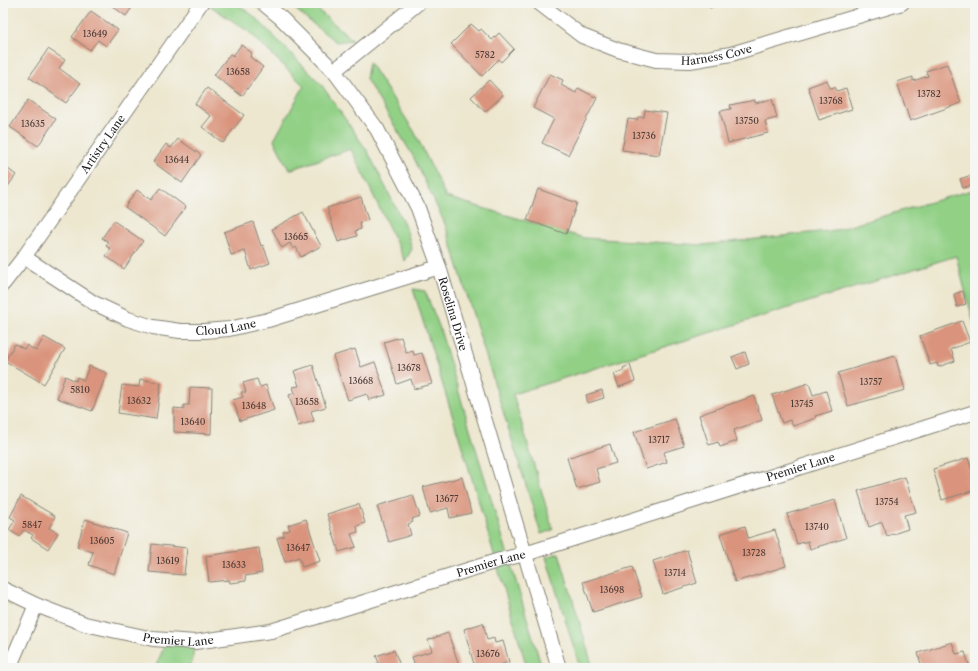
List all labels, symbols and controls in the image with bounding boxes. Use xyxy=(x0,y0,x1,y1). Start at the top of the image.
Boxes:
house number: 13649 xyxy=(83,28,107,39)
street label: Harness Cove xyxy=(681,41,753,68)
house number: 5782 xyxy=(475,49,495,60)
house number: 13658 xyxy=(226,66,250,77)
house number: 13782 xyxy=(917,88,941,99)
house number: 13768 xyxy=(819,95,843,106)
street label: Artistry Lane xyxy=(77,112,128,177)
house number: 13750 xyxy=(735,115,759,126)
house number: 13635 xyxy=(21,118,45,129)
house number: 13736 xyxy=(632,130,656,141)
house number: 13644 xyxy=(165,154,189,165)
house number: 13665 xyxy=(284,231,308,242)
street label: Roselina Drive xyxy=(435,275,471,352)
street label: Cloud Lane xyxy=(196,316,257,338)
house number: 13678 xyxy=(397,362,421,373)
house number: 13668 xyxy=(349,375,373,386)
house number: 13757 xyxy=(860,376,883,387)
house number: 5810 xyxy=(70,384,90,395)
house number: 13632 xyxy=(127,395,151,406)
house number: 13658 xyxy=(295,396,319,407)
house number: 13745 xyxy=(791,398,814,409)
house number: 13648 xyxy=(242,400,266,411)
house number: 13640 xyxy=(181,416,206,427)
house number: 13717 xyxy=(648,434,670,445)
street label: Premier Lane xyxy=(764,450,836,484)
house number: 13677 xyxy=(436,493,459,504)
house number: 13754 xyxy=(875,496,899,507)
house number: 5847 xyxy=(22,519,42,530)
house number: 13740 xyxy=(805,521,829,532)
house number: 13605 xyxy=(90,535,114,546)
house number: 13647 xyxy=(286,542,310,553)
street label: Premier Lane xyxy=(455,547,527,580)
house number: 13728 xyxy=(742,547,766,558)
house number: 13619 xyxy=(156,555,180,566)
house number: 13633 xyxy=(222,559,246,570)
house number: 13714 xyxy=(664,567,686,578)
house number: 13698 xyxy=(600,584,624,595)
street label: Premier Lane xyxy=(141,630,214,649)
house number: 13676 xyxy=(476,648,500,659)

